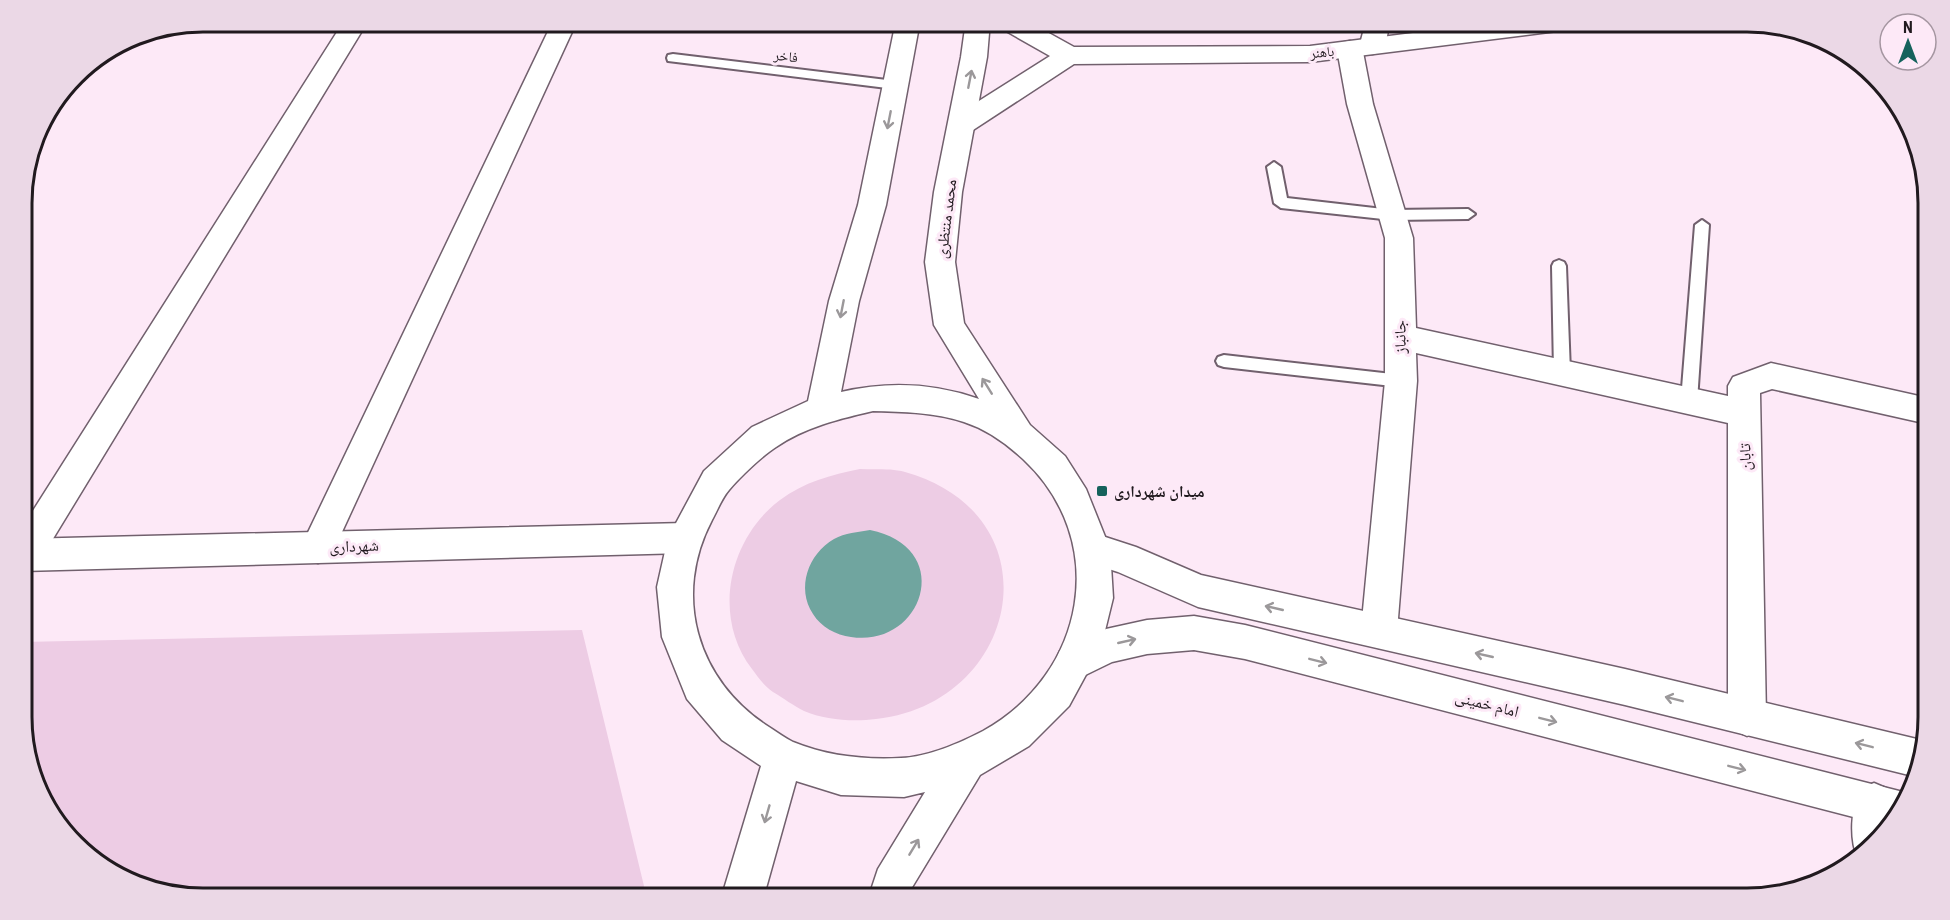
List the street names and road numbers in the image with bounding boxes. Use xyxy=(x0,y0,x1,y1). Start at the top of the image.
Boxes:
street label: باهنر xyxy=(1308,43,1335,62)
street label: فاخر xyxy=(772,46,799,66)
street label: محمد منتظری xyxy=(932,178,961,260)
street label: جانباز xyxy=(1390,320,1410,355)
street label: تابان xyxy=(1735,443,1756,471)
street label: شهرداری xyxy=(329,536,379,557)
street label: امام خمینی xyxy=(1453,687,1521,722)

